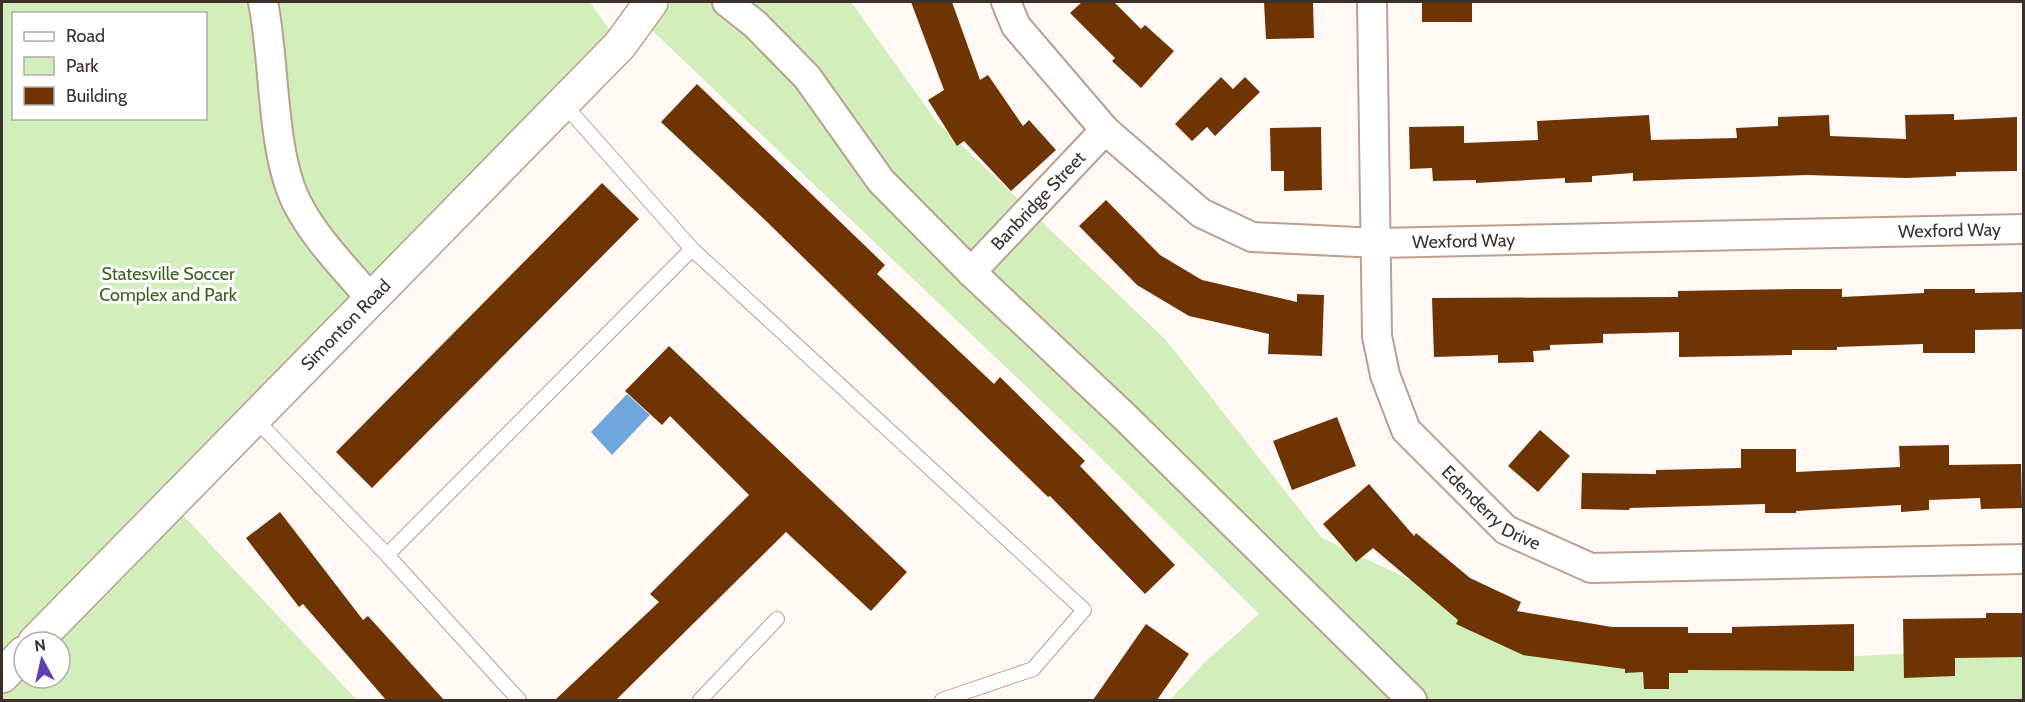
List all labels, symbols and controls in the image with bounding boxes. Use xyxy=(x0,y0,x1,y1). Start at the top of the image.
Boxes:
legend xyxy=(12,12,207,120)
text: Road xyxy=(66,25,105,47)
text: Park xyxy=(66,55,99,77)
text: Building xyxy=(66,85,128,107)
street label: Banbridge Street xyxy=(986,147,1090,255)
street label: Wexford Way xyxy=(1898,219,2001,243)
street label: Wexford Way xyxy=(1412,229,1515,253)
park label: Statesville Soccer Complex and Park xyxy=(99,263,238,306)
street label: Simonton Road xyxy=(296,275,395,375)
street label: Edenderry Drive xyxy=(1437,461,1544,555)
north arrow xyxy=(12,630,72,690)
text: N xyxy=(33,635,47,656)

